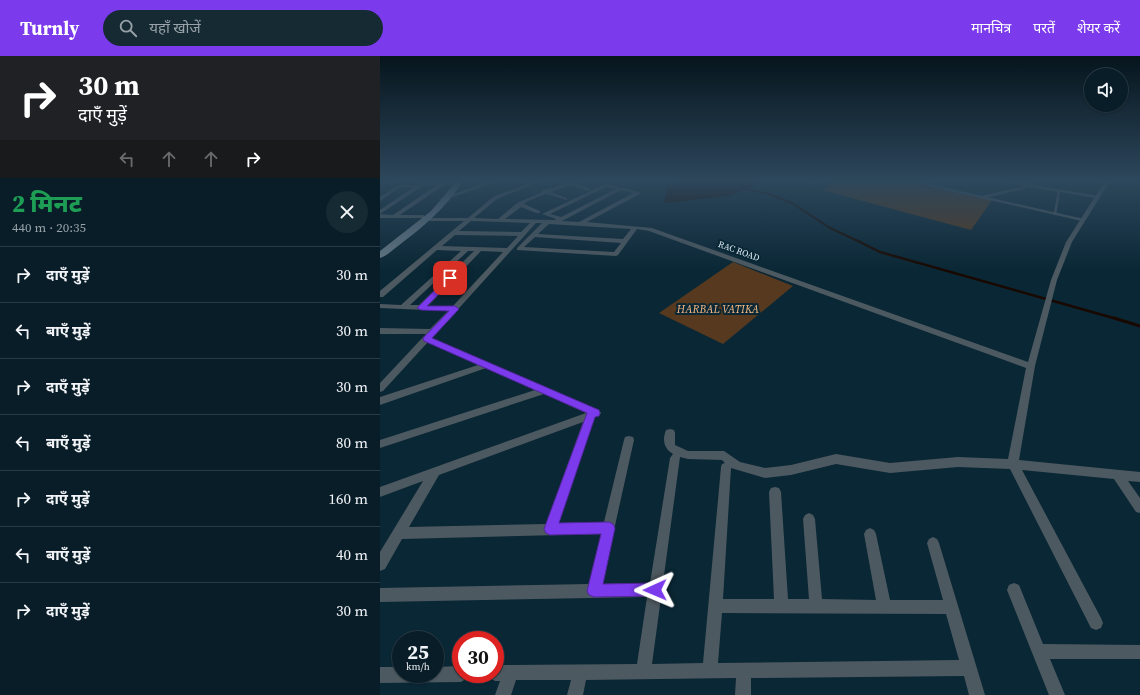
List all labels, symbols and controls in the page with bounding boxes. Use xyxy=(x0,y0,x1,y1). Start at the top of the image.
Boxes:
search box xyxy=(103,10,383,46)
text: Turnly xyxy=(20,15,79,41)
icon: search xyxy=(117,17,139,39)
text: यहाँ खोजें xyxy=(149,17,201,38)
text: मानचित्र xyxy=(971,18,1011,38)
text: परतें xyxy=(1033,18,1055,38)
text: शेयर करें xyxy=(1077,18,1120,38)
text: 30 m xyxy=(78,66,140,104)
map controls xyxy=(1084,68,1128,112)
button: sound xyxy=(1084,68,1128,112)
icon: right xyxy=(12,72,64,124)
text: दाएँ मुड़ें xyxy=(78,102,127,127)
icon: left xyxy=(116,148,138,170)
icon: ahead xyxy=(158,148,180,170)
icon: ahead xyxy=(200,148,222,170)
icon: right xyxy=(242,148,264,170)
text: 2 मिनट xyxy=(12,187,82,220)
button: close xyxy=(326,191,368,233)
text: 440 m · 20:35 xyxy=(12,219,86,236)
street label: RAC ROAD xyxy=(717,238,761,264)
pin xyxy=(433,261,467,295)
icon: right xyxy=(12,264,34,286)
text: दाएँ मुड़ें xyxy=(46,264,90,285)
text: 30 m xyxy=(336,264,368,285)
icon: arrive xyxy=(439,267,461,289)
park label: HARBAL VATIKA xyxy=(676,302,759,317)
icon: left xyxy=(12,320,34,342)
text: बाएँ मुड़ें xyxy=(46,320,90,341)
text: 30 m xyxy=(336,320,368,341)
icon: right xyxy=(12,376,34,398)
text: दाएँ मुड़ें xyxy=(46,376,90,397)
text: 30 m xyxy=(336,376,368,397)
icon: left xyxy=(12,432,34,454)
text: बाएँ मुड़ें xyxy=(46,432,90,453)
text: 80 m xyxy=(336,432,368,453)
icon: right xyxy=(12,488,34,510)
text: दाएँ मुड़ें xyxy=(46,488,90,509)
text: 160 m xyxy=(328,488,368,509)
icon: left xyxy=(12,544,34,566)
text: बाएँ मुड़ें xyxy=(46,544,90,565)
text: 40 m xyxy=(336,544,368,565)
position arrow xyxy=(634,569,676,611)
icon: right xyxy=(12,600,34,622)
text: दाएँ मुड़ें xyxy=(46,600,90,621)
text: 30 m xyxy=(336,600,368,621)
speed limit sign: 30 xyxy=(452,631,504,683)
text: 25 xyxy=(407,638,429,666)
text: km/h xyxy=(406,660,430,673)

